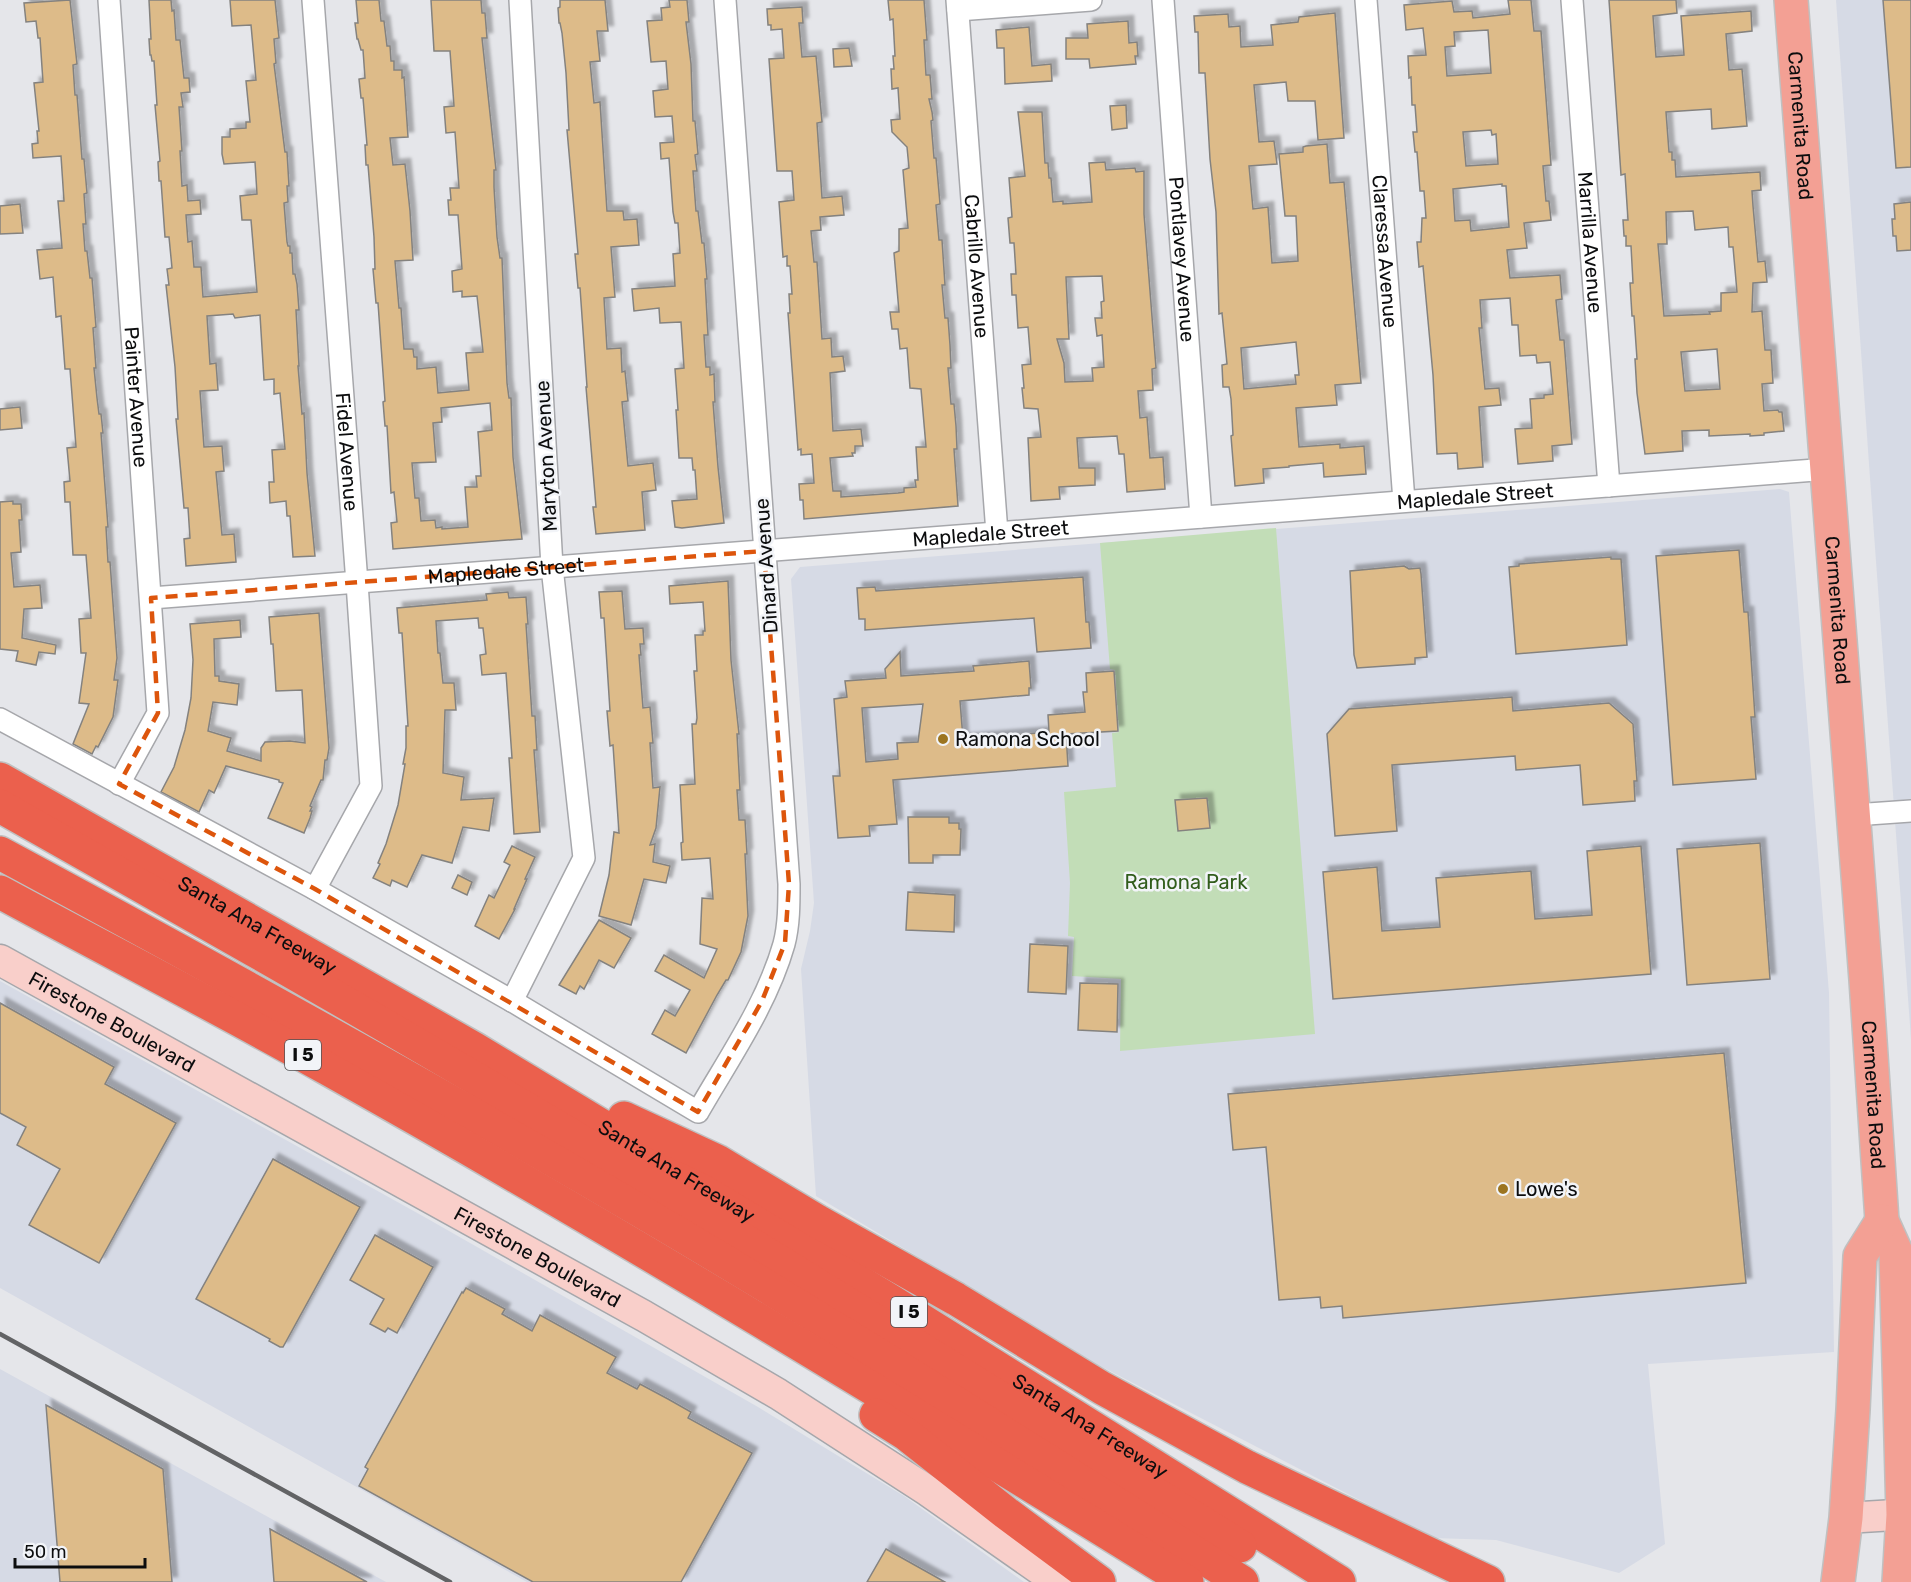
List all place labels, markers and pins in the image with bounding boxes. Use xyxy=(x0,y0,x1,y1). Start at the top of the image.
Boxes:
place label: Ramona School xyxy=(955,727,1100,751)
marker: Ramona School xyxy=(936,732,950,746)
place label: Lowe's xyxy=(1515,1177,1578,1201)
marker: Lowe's xyxy=(1496,1182,1510,1196)

